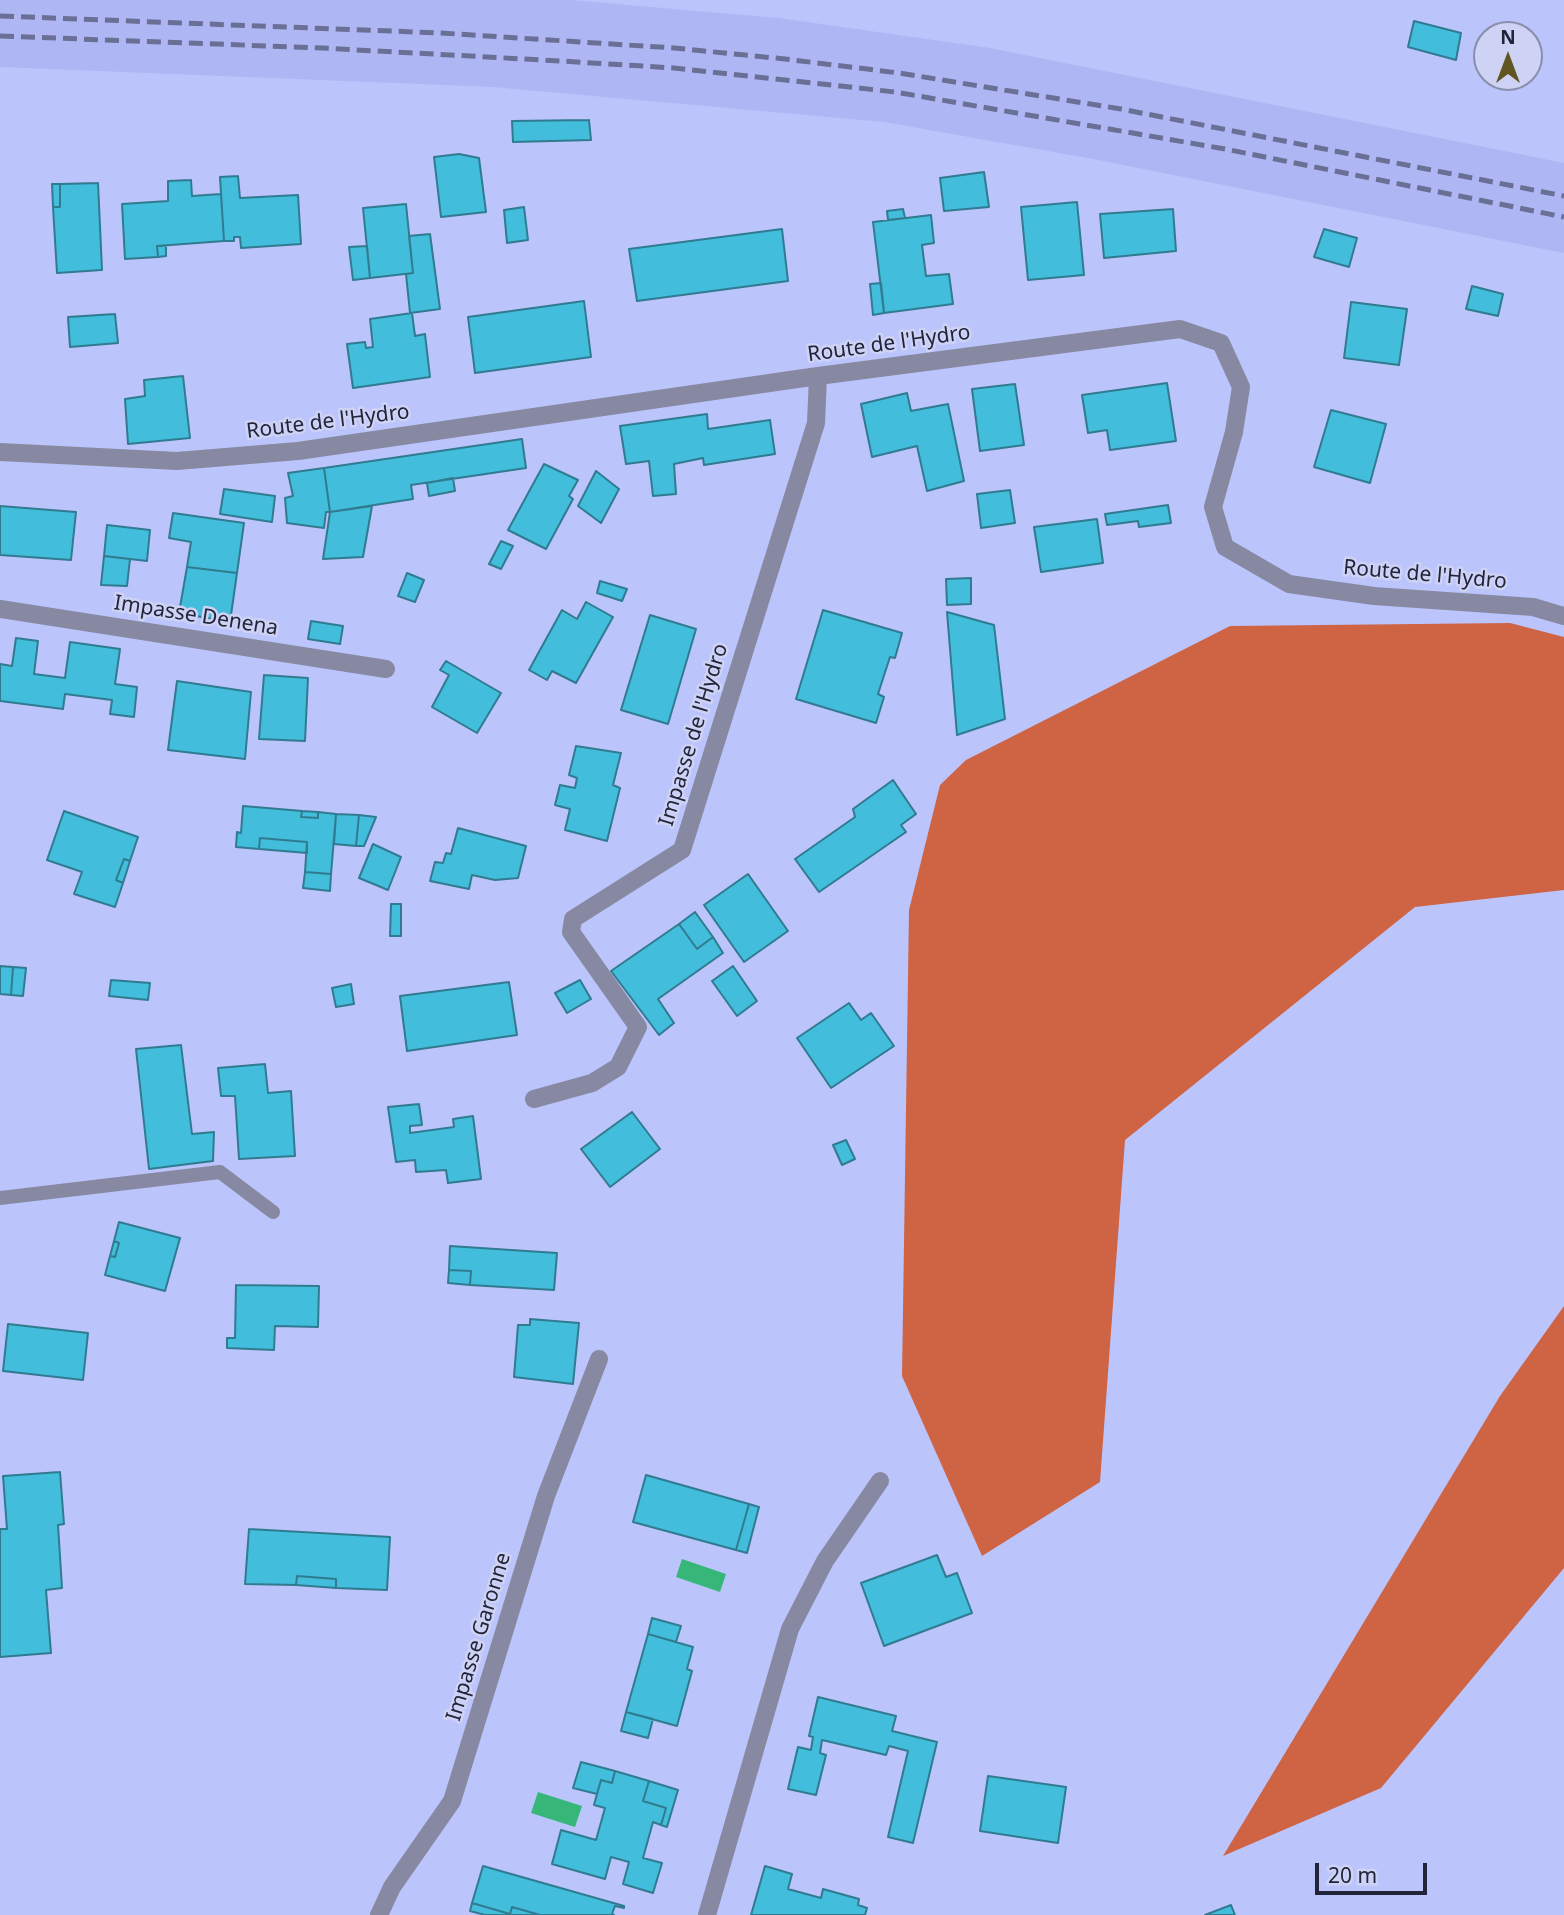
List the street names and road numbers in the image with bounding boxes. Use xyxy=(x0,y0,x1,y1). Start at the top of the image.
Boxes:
street label: Route de l'Hydro xyxy=(806,320,972,368)
street label: Route de l'Hydro xyxy=(245,399,411,445)
street label: Route de l'Hydro xyxy=(1342,555,1508,595)
street label: Impasse Denena xyxy=(112,591,280,641)
street label: Impasse de l'Hydro xyxy=(654,641,734,829)
street label: Impasse Garonne xyxy=(441,1550,517,1724)

